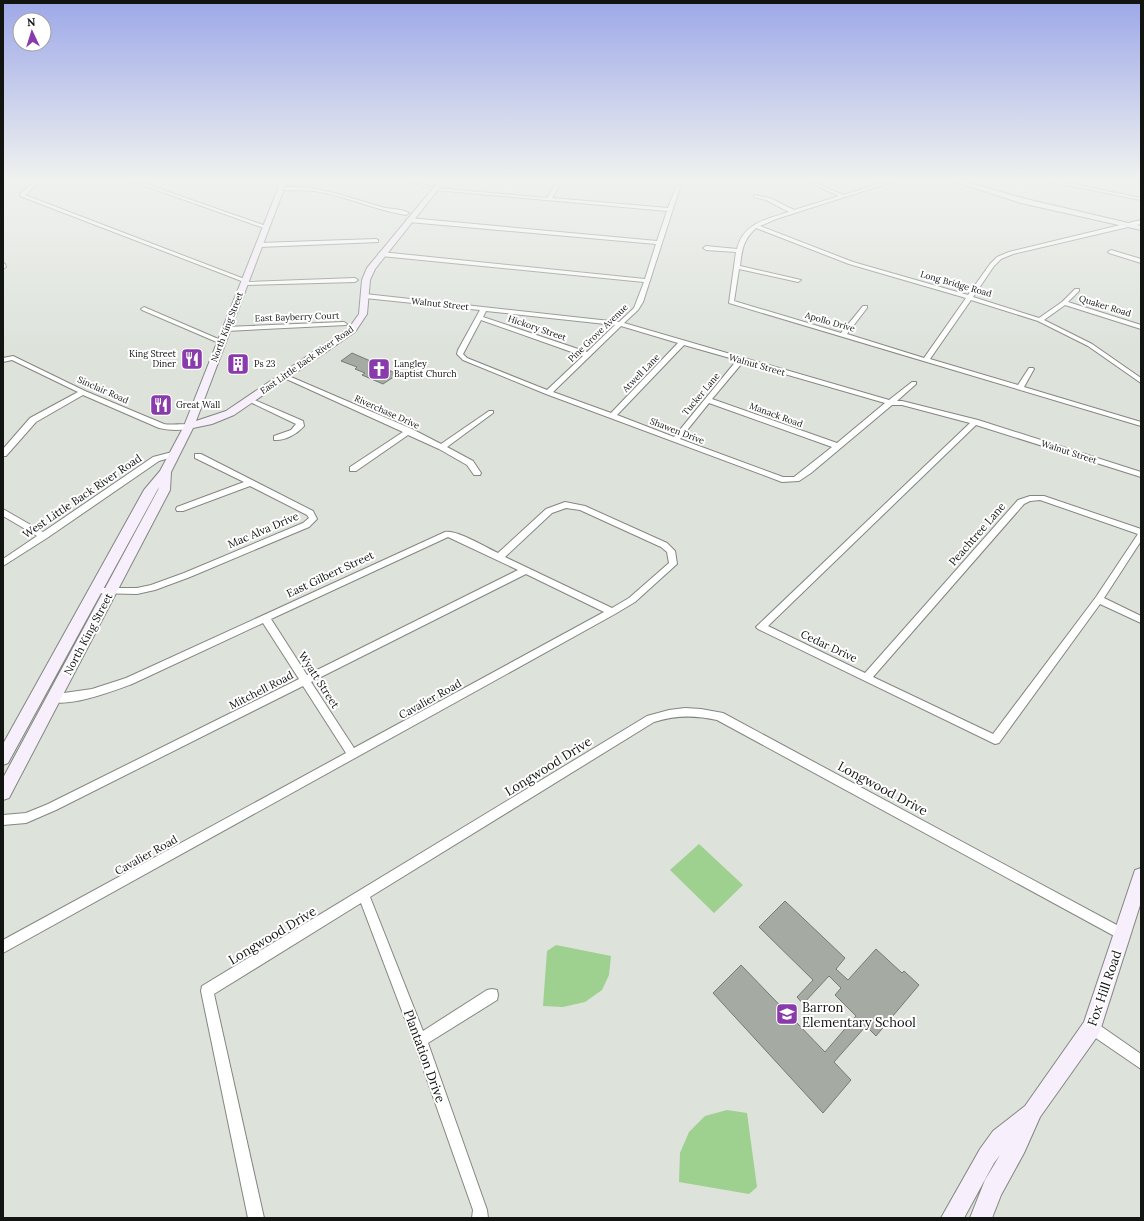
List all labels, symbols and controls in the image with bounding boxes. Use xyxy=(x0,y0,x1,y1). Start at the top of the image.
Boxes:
north arrow xyxy=(12,12,52,52)
text: N xyxy=(27,15,37,29)
street label: Long Bridge Road xyxy=(919,268,994,299)
street label: North King Street xyxy=(208,290,245,363)
street label: Quaker Road xyxy=(1078,292,1133,319)
street label: Walnut Street xyxy=(411,295,470,312)
street label: Pine Grove Avenue xyxy=(565,301,630,364)
street label: Apollo Drive xyxy=(803,309,856,334)
street label: East Bayberry Court xyxy=(254,310,340,323)
street label: Hickory Street xyxy=(507,312,568,343)
street label: East Little Back River Road xyxy=(258,323,356,396)
restaurant icon: King Street Diner xyxy=(179,346,205,372)
place label: King Street Diner xyxy=(129,348,177,369)
building icon: Ps 23 xyxy=(225,351,251,377)
street label: Atwell Lane xyxy=(619,351,662,395)
street label: Walnut Street xyxy=(728,351,787,378)
church icon: Langley Baptist Church xyxy=(366,356,392,382)
place label: Ps 23 xyxy=(254,358,276,369)
place label: Langley Baptist Church xyxy=(394,358,457,379)
street label: Tucker Lane xyxy=(680,370,722,417)
street label: Sinclair Road xyxy=(76,373,131,406)
restaurant icon: Great Wall xyxy=(148,392,174,418)
street label: Riverchase Drive xyxy=(353,392,422,431)
place label: Great Wall xyxy=(176,399,221,410)
street label: Manack Road xyxy=(748,400,805,429)
street label: Shawen Drive xyxy=(648,415,706,446)
street label: Walnut Street xyxy=(1040,437,1099,466)
street label: West Little Back River Road xyxy=(20,451,145,541)
street label: Peachtree Lane xyxy=(946,500,1008,568)
street label: Mac Alva Drive xyxy=(225,509,301,551)
street label: East Gilbert Street xyxy=(284,547,377,600)
street label: North King Street xyxy=(61,590,116,677)
street label: Cedar Drive xyxy=(798,627,860,665)
street label: Wyatt Street xyxy=(295,649,343,712)
street label: Mitchell Road xyxy=(226,668,296,712)
street label: Cavalier Road xyxy=(396,676,464,722)
street label: Longwood Drive xyxy=(502,733,595,800)
street label: Longwood Drive xyxy=(835,758,931,819)
street label: Cavalier Road xyxy=(112,832,180,878)
street label: Longwood Drive xyxy=(225,903,319,968)
street label: Fox Hill Road xyxy=(1084,948,1125,1028)
place label: Barron Elementary School xyxy=(802,999,916,1031)
school or university icon: Barron Elementary School xyxy=(774,1001,800,1027)
street label: Plantation Drive xyxy=(400,1007,449,1105)

